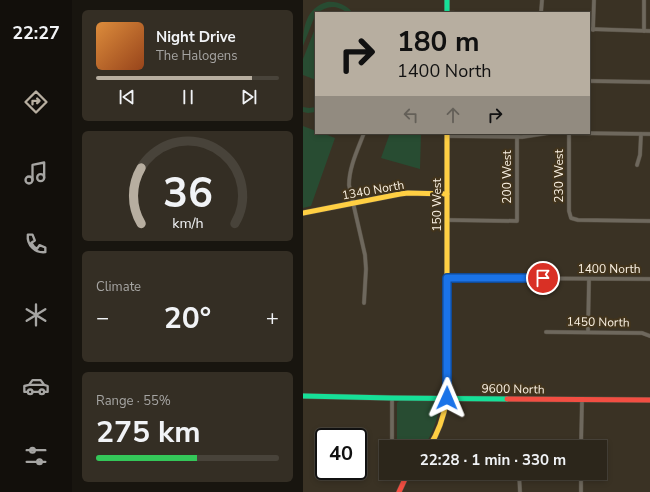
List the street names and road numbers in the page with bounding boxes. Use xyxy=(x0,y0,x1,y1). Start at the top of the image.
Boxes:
street label: 230 West xyxy=(551,148,567,203)
street label: 200 West xyxy=(499,149,515,204)
street label: 1340 North xyxy=(341,177,405,203)
street label: 150 West xyxy=(429,177,445,232)
street label: 1400 North xyxy=(577,261,641,277)
street label: 1450 North xyxy=(566,313,630,331)
street label: 9600 North xyxy=(481,380,545,398)

